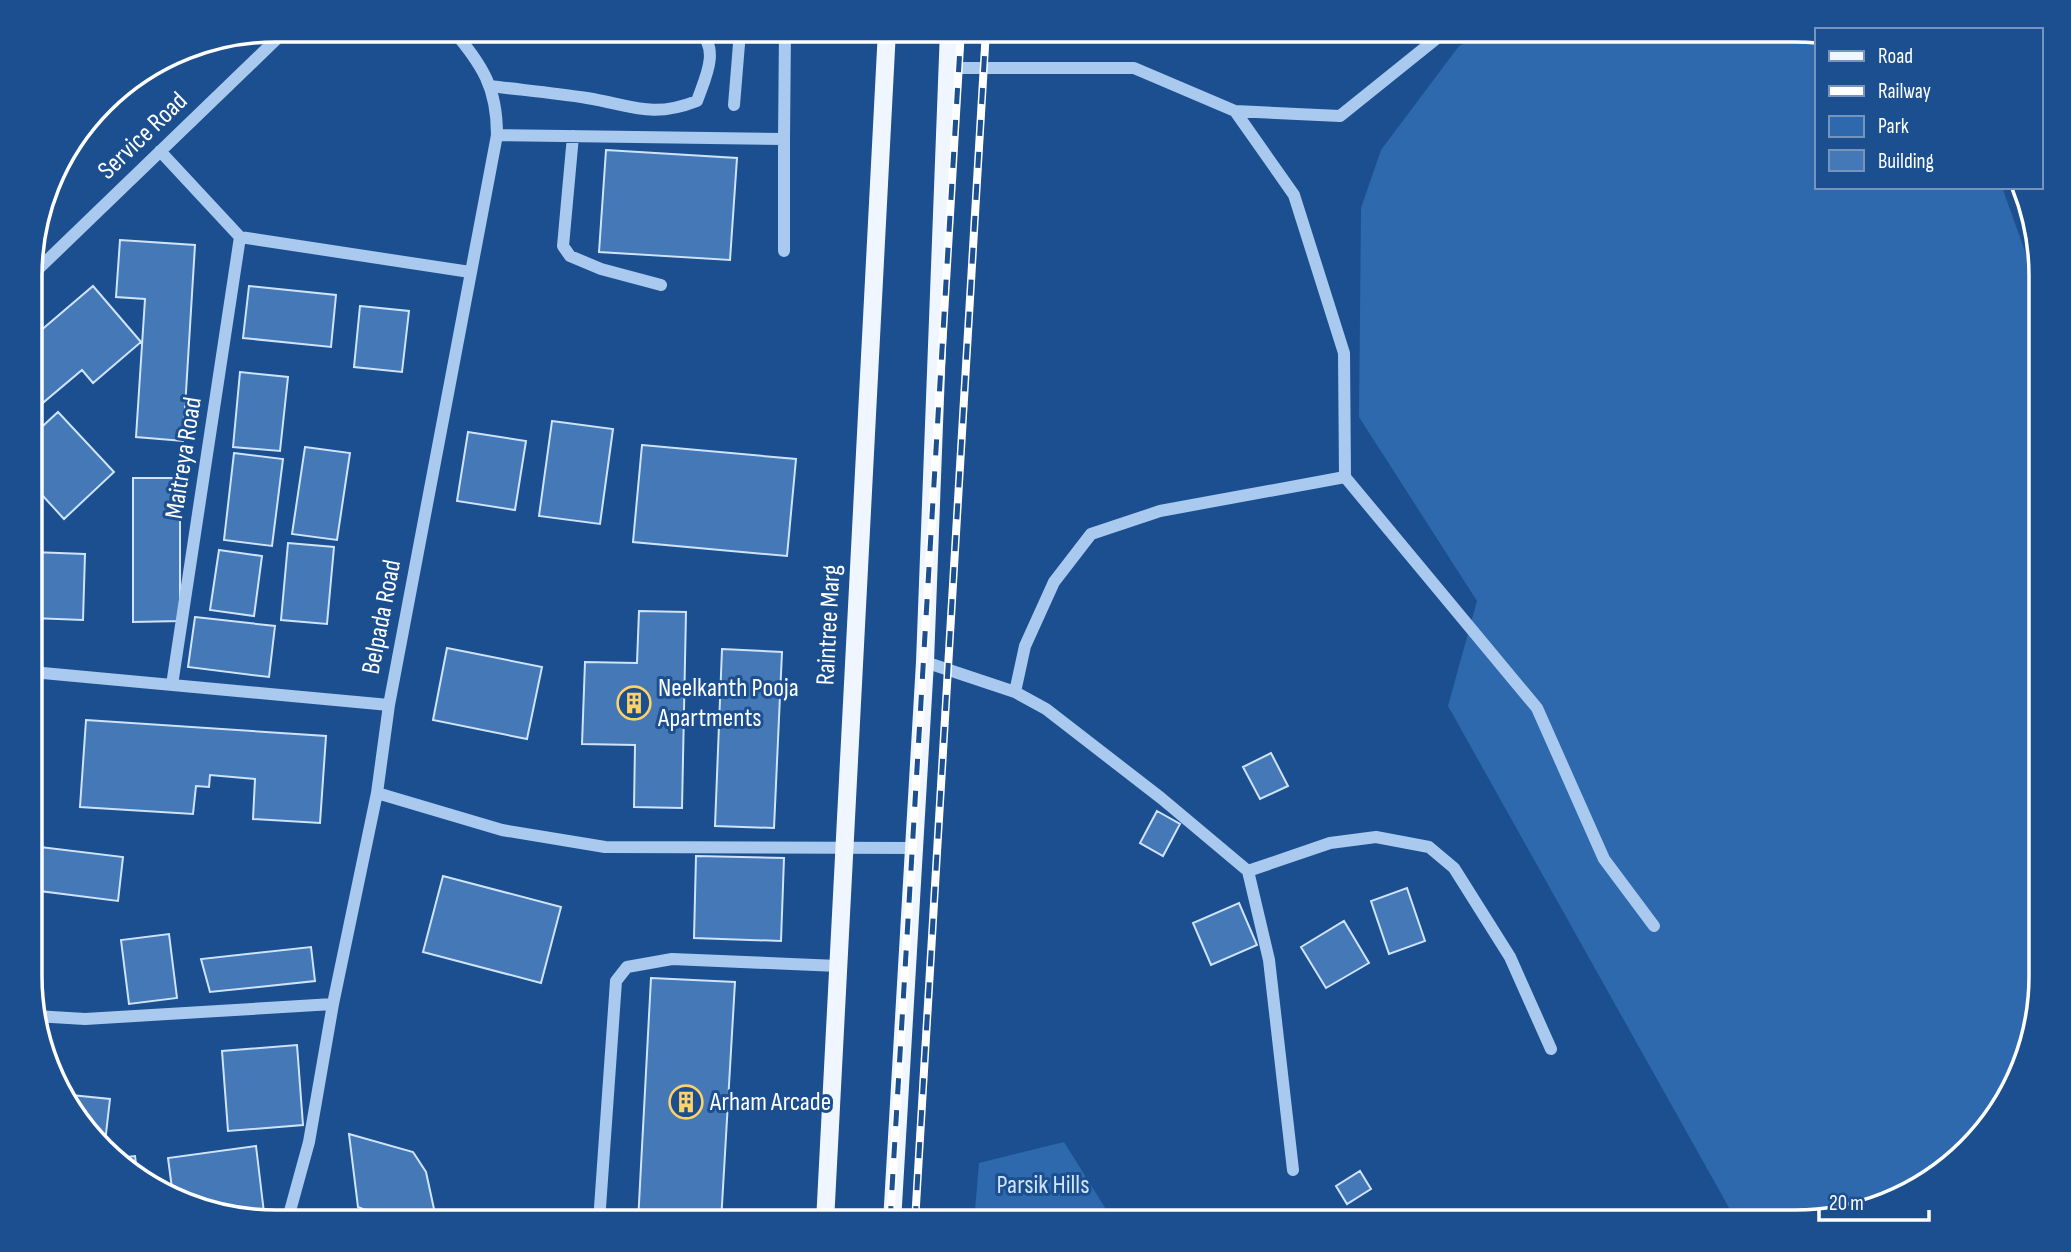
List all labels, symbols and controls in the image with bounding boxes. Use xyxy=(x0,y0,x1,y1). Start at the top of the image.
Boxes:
legend xyxy=(1815,28,2043,189)
text: Road xyxy=(1878,44,1913,69)
text: Railway xyxy=(1878,79,1931,104)
street label: Service Road xyxy=(92,86,194,186)
text: Park xyxy=(1878,114,1909,139)
text: Building xyxy=(1878,149,1934,174)
street label: Maitreya Road xyxy=(159,395,209,521)
street label: Belpada Road xyxy=(356,557,408,677)
street label: Raintree Marg xyxy=(810,564,848,686)
place label: Neelkanth Pooja Apartments xyxy=(657,673,799,734)
building icon: Neelkanth Pooja Apartments xyxy=(615,684,653,722)
building icon: Arham Arcade xyxy=(667,1083,705,1121)
place label: Arham Arcade xyxy=(709,1087,831,1118)
park label: Parsik Hills xyxy=(996,1170,1090,1201)
scale bar xyxy=(1819,1178,1929,1222)
text: 20 m xyxy=(1829,1191,1864,1216)

